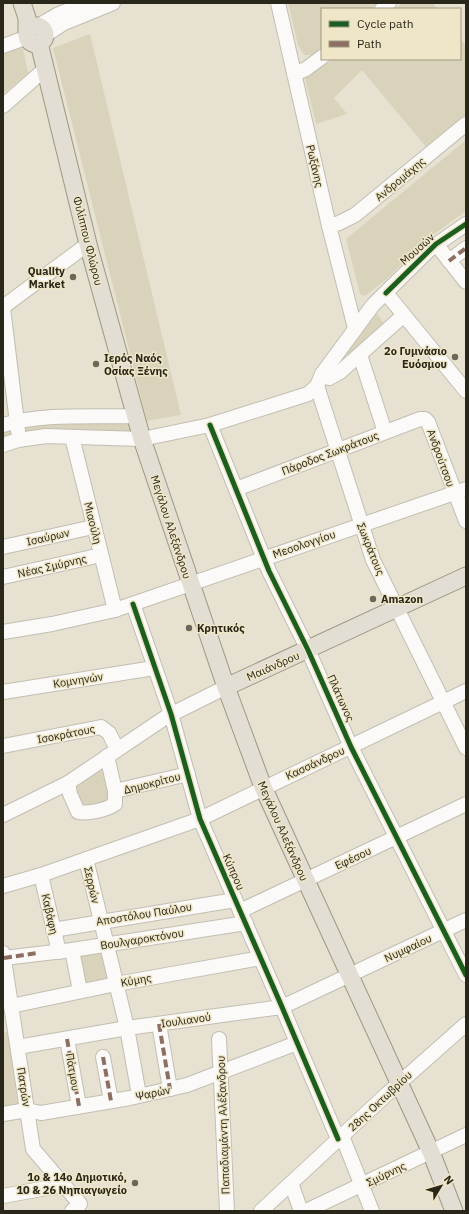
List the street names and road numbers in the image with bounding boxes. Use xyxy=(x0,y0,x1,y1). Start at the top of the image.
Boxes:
street label: Ρωξάνης xyxy=(303,143,327,189)
street label: Ανδρομάχης xyxy=(372,154,428,204)
street label: Φιλίππου Φλώρου xyxy=(70,195,106,287)
street label: Μουσών xyxy=(397,230,437,268)
street label: Ανδρούτσου xyxy=(424,427,458,489)
street label: Πάροδος Σωκράτους xyxy=(279,428,381,478)
street label: Μεγάλου Αλεξάνδρου xyxy=(148,473,194,581)
street label: Μιαούλη xyxy=(81,500,105,546)
street label: Σωκράτους xyxy=(354,521,388,577)
street label: Ισαύρων xyxy=(25,525,71,549)
street label: Μεσολογγίου xyxy=(271,527,337,561)
street label: Νέας Σμύρνης xyxy=(16,551,88,581)
street label: Μαιάνδρου xyxy=(244,648,302,684)
street label: Κομνηνών xyxy=(52,669,104,691)
street label: Πλάτωνος xyxy=(324,672,358,724)
street label: Ισοκράτους xyxy=(36,722,96,746)
street label: Κασσάνδρου xyxy=(283,743,347,783)
street label: Δημοκρίτου xyxy=(122,769,182,797)
street label: Μεγάλου Αλεξάνδρου xyxy=(255,779,311,883)
street label: Εφέσου xyxy=(333,843,373,873)
street label: Κύπρου xyxy=(220,852,248,892)
street label: Σερρών xyxy=(81,865,103,905)
street label: Καβάφη xyxy=(39,892,61,936)
street label: Αποστόλου Παύλου xyxy=(95,900,193,928)
street label: Βουλγαροκτόνου xyxy=(99,925,185,953)
street label: Νυμφαίου xyxy=(382,931,434,965)
street label: Κύμης xyxy=(120,970,152,990)
street label: Ιουλιανού xyxy=(160,1010,212,1030)
street label: Πάτμου xyxy=(63,1052,83,1092)
street label: Παπαδιαμάντη Αλέξανδρου xyxy=(214,1055,232,1195)
street label: Πατρών xyxy=(14,1066,34,1108)
street label: 28ης Οκτωβρίου xyxy=(345,1068,415,1134)
street label: Ψαρών xyxy=(134,1082,172,1104)
street label: Σμύρνης xyxy=(364,1158,408,1190)

